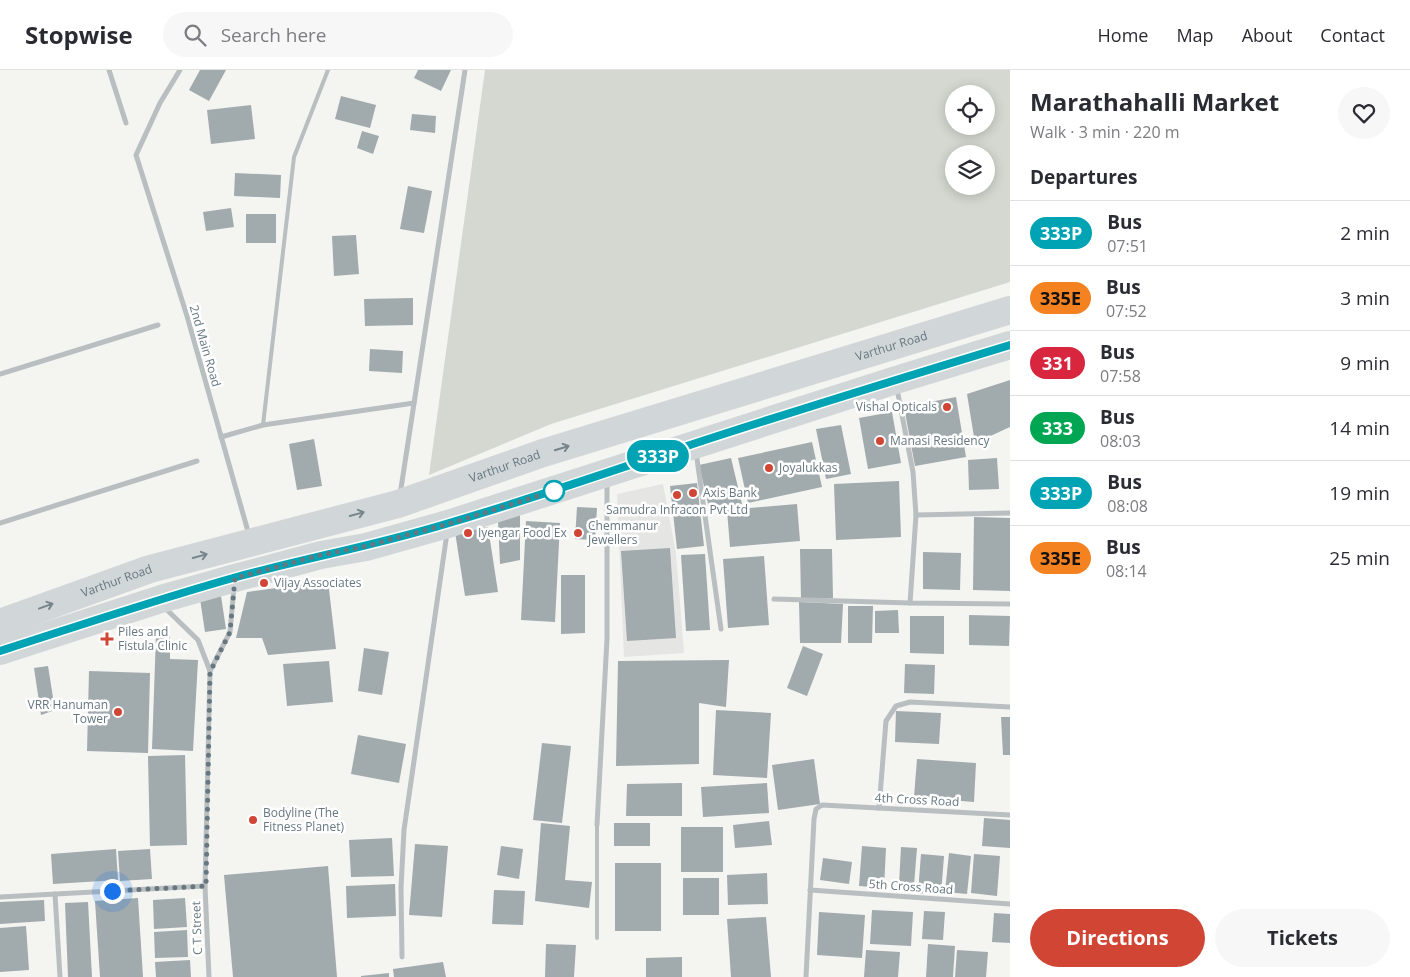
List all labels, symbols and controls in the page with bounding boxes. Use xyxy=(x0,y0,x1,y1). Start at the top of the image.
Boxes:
search box xyxy=(163,12,513,57)
text: Stopwise xyxy=(25,18,133,51)
icon: search xyxy=(181,21,209,49)
text: Search here xyxy=(221,22,327,48)
text: Home xyxy=(1098,23,1148,47)
text: Map xyxy=(1176,23,1214,47)
text: About xyxy=(1242,23,1292,47)
text: Contact xyxy=(1320,23,1385,47)
map controls xyxy=(945,85,995,195)
button: locate xyxy=(945,85,995,135)
text: Marathahalli Market xyxy=(1030,85,1279,118)
button: heart xyxy=(1338,87,1390,139)
text: Walk · 3 min · 220 m xyxy=(1030,121,1180,143)
button: layers xyxy=(945,145,995,195)
text: Departures xyxy=(1030,164,1137,190)
text: Bus xyxy=(1107,209,1142,235)
text: 2 min xyxy=(1340,220,1390,246)
text: 333P xyxy=(1040,221,1082,245)
text: 07:51 xyxy=(1107,235,1148,257)
text: Bus xyxy=(1106,274,1141,300)
text: 3 min xyxy=(1340,285,1390,311)
text: 335E xyxy=(1040,286,1081,310)
text: 07:52 xyxy=(1106,300,1147,322)
street label: 2nd Main Road xyxy=(186,303,225,389)
street label: Varthur Road xyxy=(853,327,929,365)
text: Bus xyxy=(1100,339,1135,365)
text: 9 min xyxy=(1340,350,1390,376)
text: 331 xyxy=(1042,351,1073,375)
text: 07:58 xyxy=(1100,365,1141,387)
place label: Vishal Opticals xyxy=(856,398,937,415)
marker: Vishal Opticals xyxy=(941,401,953,413)
text: Bus xyxy=(1100,404,1135,430)
text: 14 min xyxy=(1329,415,1390,441)
text: 333 xyxy=(1042,416,1073,440)
text: 08:03 xyxy=(1100,430,1141,452)
place label: Manasi Residency xyxy=(890,432,990,449)
marker: Manasi Residency xyxy=(874,435,886,447)
line badge: 333P xyxy=(623,440,693,472)
one-way arrow xyxy=(553,442,569,452)
text: 333P xyxy=(637,444,679,468)
street label: Varthur Road xyxy=(467,446,543,486)
place label: Joyalukkas xyxy=(778,459,838,476)
marker: Joyalukkas xyxy=(763,462,775,474)
text: Bus xyxy=(1107,469,1142,495)
unlabelled marker xyxy=(543,480,565,502)
text: 19 min xyxy=(1329,480,1390,506)
text: 333P xyxy=(1040,481,1082,505)
place label: Axis Bank xyxy=(703,484,758,501)
marker: Axis Bank xyxy=(687,487,699,499)
marker: Samudra Infracon Pvt Ltd xyxy=(671,489,683,501)
text: 08:08 xyxy=(1107,495,1148,517)
place label: Samudra Infracon Pvt Ltd xyxy=(606,501,748,518)
one-way arrow xyxy=(349,509,365,519)
place label: Chemmanur Jewellers xyxy=(587,517,658,548)
place label: Iyengar Food Ex xyxy=(478,524,567,541)
marker: Iyengar Food Ex xyxy=(462,527,474,539)
marker: Chemmanur Jewellers xyxy=(572,527,584,539)
text: Bus xyxy=(1106,534,1141,560)
text: 25 min xyxy=(1329,545,1390,571)
text: 335E xyxy=(1040,546,1081,570)
one-way arrow xyxy=(192,550,208,560)
street label: Varthur Road xyxy=(79,560,154,601)
text: 08:14 xyxy=(1106,560,1147,582)
place label: Vijay Associates xyxy=(274,574,362,591)
marker: Vijay Associates xyxy=(258,577,270,589)
one-way arrow xyxy=(38,601,53,610)
place label: Piles and Fistula Clinic xyxy=(118,623,187,654)
marker: Piles and Fistula Clinic xyxy=(100,632,114,646)
place label: VRR Hanuman Tower xyxy=(28,696,108,727)
marker: VRR Hanuman Tower xyxy=(112,706,124,718)
street label: 4th Cross Road xyxy=(874,789,960,810)
place label: Bodyline (The Fitness Planet) xyxy=(263,804,344,835)
marker: Bodyline (The Fitness Planet) xyxy=(247,814,259,826)
street label: 5th Cross Road xyxy=(868,875,954,898)
your location xyxy=(100,879,125,904)
street label: C T Street xyxy=(187,901,206,955)
button: Directions xyxy=(1030,909,1205,967)
button: Tickets xyxy=(1215,909,1390,967)

